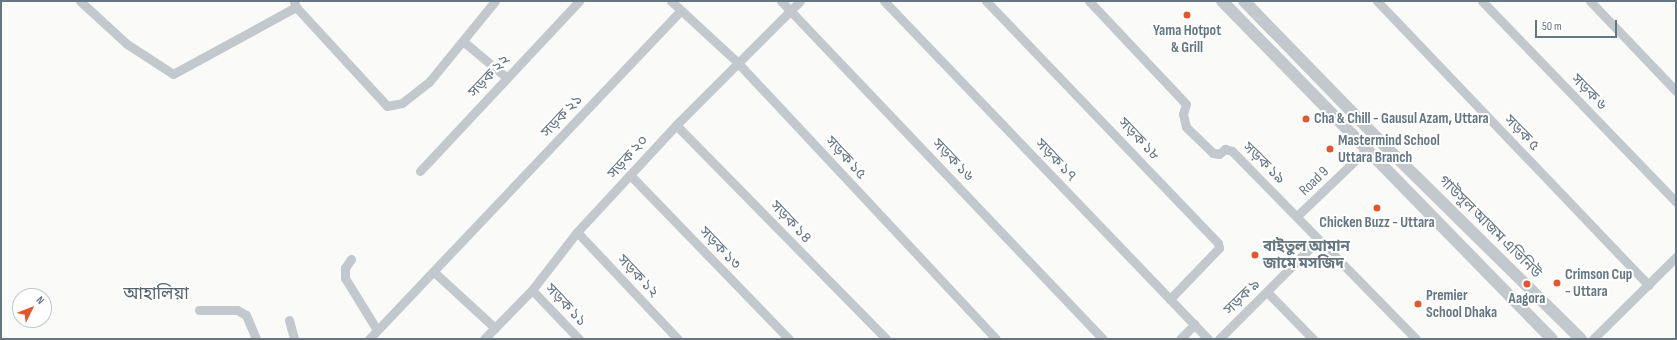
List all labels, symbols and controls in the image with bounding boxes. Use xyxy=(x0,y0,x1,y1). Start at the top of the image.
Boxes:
marker: Yama Hotpot & Grill xyxy=(1182,10,1192,20)
scale bar xyxy=(1537,12,1619,38)
text: 50 m xyxy=(1542,19,1562,34)
place label: Yama Hotpot & Grill xyxy=(1153,21,1221,56)
street label: সড়ক ২২ xyxy=(465,51,513,101)
street label: সড়ক ৬ xyxy=(1567,70,1611,114)
street label: সড়ক ২১ xyxy=(538,91,586,141)
place label: Cha & Chill - Gausul Azam, Uttara xyxy=(1314,110,1489,128)
street label: সড়ক ৫ xyxy=(1500,111,1544,155)
street label: সড়ক ১৮ xyxy=(1114,114,1164,164)
marker: Cha & Chill - Gausul Azam, Uttara xyxy=(1301,114,1311,124)
place label: Mastermind School Uttara Branch xyxy=(1338,131,1440,166)
street label: সড়ক ২০ xyxy=(604,132,652,182)
street label: সড়ক ১৫ xyxy=(822,133,870,183)
street label: সড়ক ১৬ xyxy=(928,135,978,185)
street label: সড়ক ১৭ xyxy=(1031,135,1081,185)
street label: সড়ক ১৯ xyxy=(1239,138,1289,188)
marker: Mastermind School Uttara Branch xyxy=(1325,144,1335,154)
street label: Road 9 xyxy=(1296,163,1332,199)
street label: গাউসুল আজম এভিনিউ xyxy=(1435,172,1545,282)
street label: সড়ক ১৪ xyxy=(766,197,816,247)
marker: Chicken Buzz - Uttara xyxy=(1372,203,1382,213)
place label: Chicken Buzz - Uttara xyxy=(1319,214,1435,232)
street label: সড়ক ১৩ xyxy=(695,223,745,273)
place label: বাইতুল আমান জামে মসজিদ xyxy=(1263,237,1350,272)
marker: বাইতুল আমান জামে মসজিদ xyxy=(1250,250,1260,260)
street label: সড়ক ১২ xyxy=(613,251,663,301)
place label: Crimson Cup - Uttara xyxy=(1565,265,1632,300)
street label: সড়ক ৯ xyxy=(1220,275,1264,319)
marker: Crimson Cup - Uttara xyxy=(1552,278,1562,288)
marker: Aagora xyxy=(1522,279,1532,289)
street label: সড়ক ১১ xyxy=(541,280,591,330)
district label: আহালিয়া xyxy=(123,285,189,305)
place label: Premier School Dhaka xyxy=(1426,286,1497,321)
north arrow xyxy=(12,288,52,328)
place label: Aagora xyxy=(1509,290,1545,308)
text: N xyxy=(34,294,47,307)
marker: Premier School Dhaka xyxy=(1413,299,1423,309)

